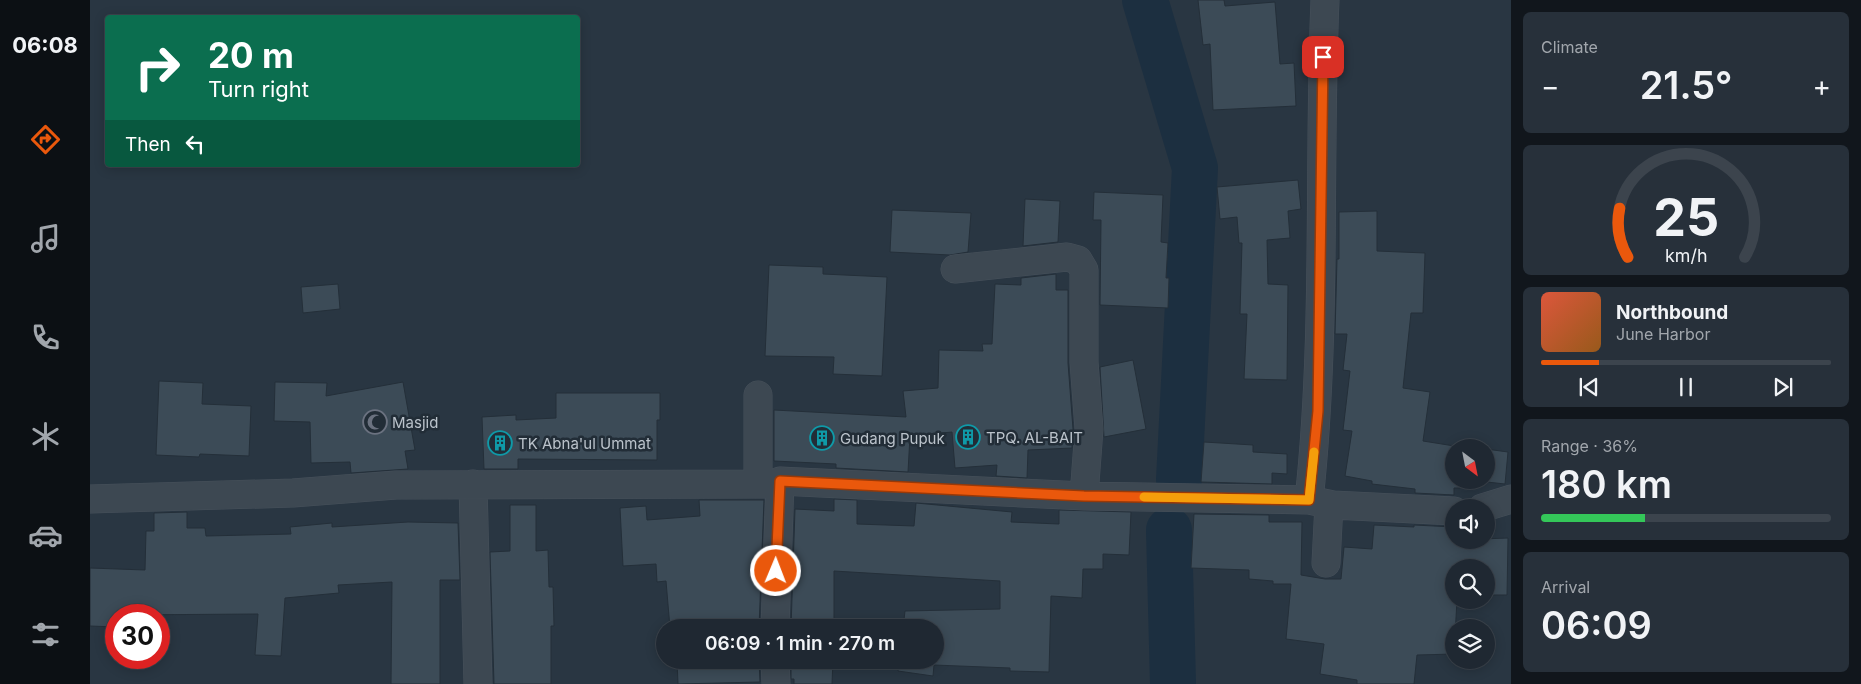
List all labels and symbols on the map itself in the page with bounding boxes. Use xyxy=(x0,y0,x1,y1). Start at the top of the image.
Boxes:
pin xyxy=(1302,36,1344,78)
mosque icon: Masjid xyxy=(362,409,388,435)
place label: Masjid xyxy=(392,413,438,432)
building icon: TPQ. AL-BAIT xyxy=(955,424,981,450)
building icon: Gudang Pupuk xyxy=(809,425,835,451)
place label: TPQ. AL-BAIT xyxy=(986,428,1083,447)
place label: Gudang Pupuk xyxy=(840,429,945,448)
building icon: TK Abna'ul Ummat xyxy=(487,430,513,456)
place label: TK Abna'ul Ummat xyxy=(518,434,651,453)
north arrow xyxy=(1445,439,1495,489)
position arrow xyxy=(749,544,801,596)
speed limit sign: 30 xyxy=(105,604,170,669)

